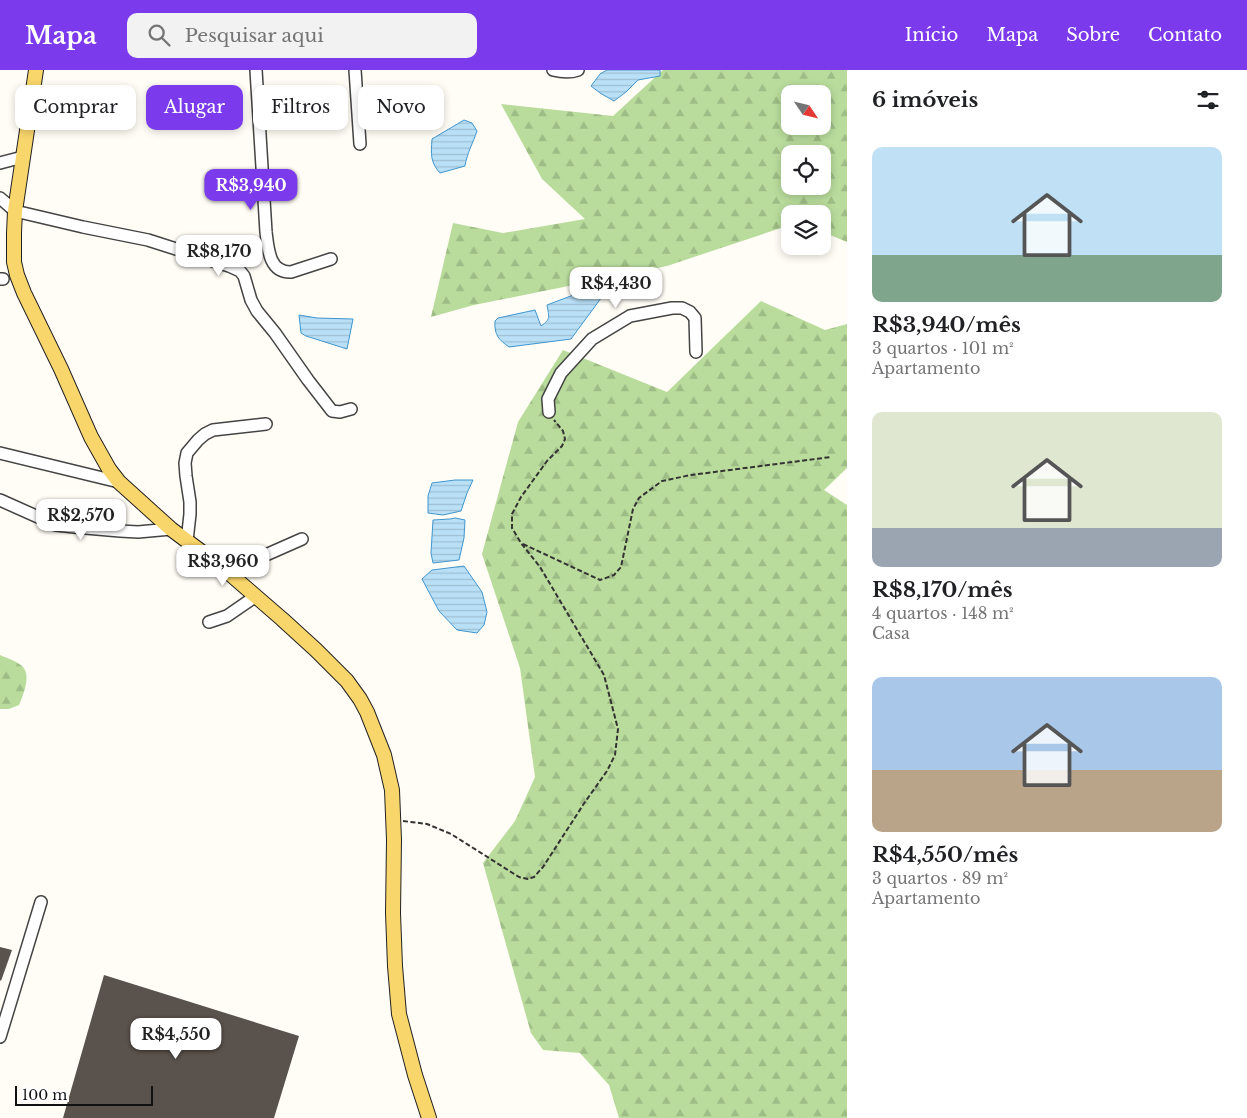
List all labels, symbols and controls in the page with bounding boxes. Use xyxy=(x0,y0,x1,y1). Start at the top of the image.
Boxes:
search box xyxy=(127,13,477,58)
text: Mapa xyxy=(25,21,97,50)
icon: search xyxy=(145,21,173,49)
text: Pesquisar aqui xyxy=(185,24,324,47)
text: Início xyxy=(905,24,958,46)
text: Mapa xyxy=(986,24,1038,46)
text: Sobre xyxy=(1066,24,1120,46)
text: Contato xyxy=(1148,24,1222,46)
chip: Comprar xyxy=(15,85,136,130)
chip: Alugar xyxy=(146,85,243,130)
chip: Filtros xyxy=(253,85,348,130)
chip: Novo xyxy=(358,85,444,130)
north arrow xyxy=(781,85,831,135)
map controls xyxy=(781,85,831,255)
icon: filters xyxy=(1194,86,1222,114)
text: 6 imóveis xyxy=(872,87,978,113)
button: locate xyxy=(781,145,831,195)
pin: R$3,940 xyxy=(205,168,297,211)
text: R$3,940 xyxy=(215,175,287,195)
icon: home xyxy=(1002,180,1092,270)
button: layers xyxy=(781,205,831,255)
pin: R$8,170 xyxy=(173,234,265,277)
text: R$8,170 xyxy=(186,241,252,261)
pin: R$4,430 xyxy=(570,266,662,309)
text: R$4,430 xyxy=(580,273,652,293)
text: R$3,940/mês xyxy=(872,312,1021,338)
text: 3 quartos · 101 m² xyxy=(872,338,1014,358)
text: Apartamento xyxy=(872,358,981,378)
icon: home xyxy=(1002,445,1092,535)
pin: R$2,570 xyxy=(35,498,127,541)
text: R$2,570 xyxy=(47,505,115,525)
pin: R$3,960 xyxy=(177,544,269,587)
text: R$3,960 xyxy=(187,551,259,571)
text: R$8,170/mês xyxy=(872,577,1013,603)
text: 4 quartos · 148 m² xyxy=(872,603,1014,623)
text: Casa xyxy=(872,623,910,643)
icon: home xyxy=(1002,710,1092,800)
text: R$4,550/mês xyxy=(872,842,1018,868)
text: 3 quartos · 89 m² xyxy=(872,868,1008,888)
text: Apartamento xyxy=(872,888,981,908)
pin: R$4,550 xyxy=(130,1018,222,1060)
text: R$4,550 xyxy=(141,1024,211,1044)
scale bar xyxy=(15,1083,152,1106)
text: 100 m xyxy=(22,1086,67,1104)

